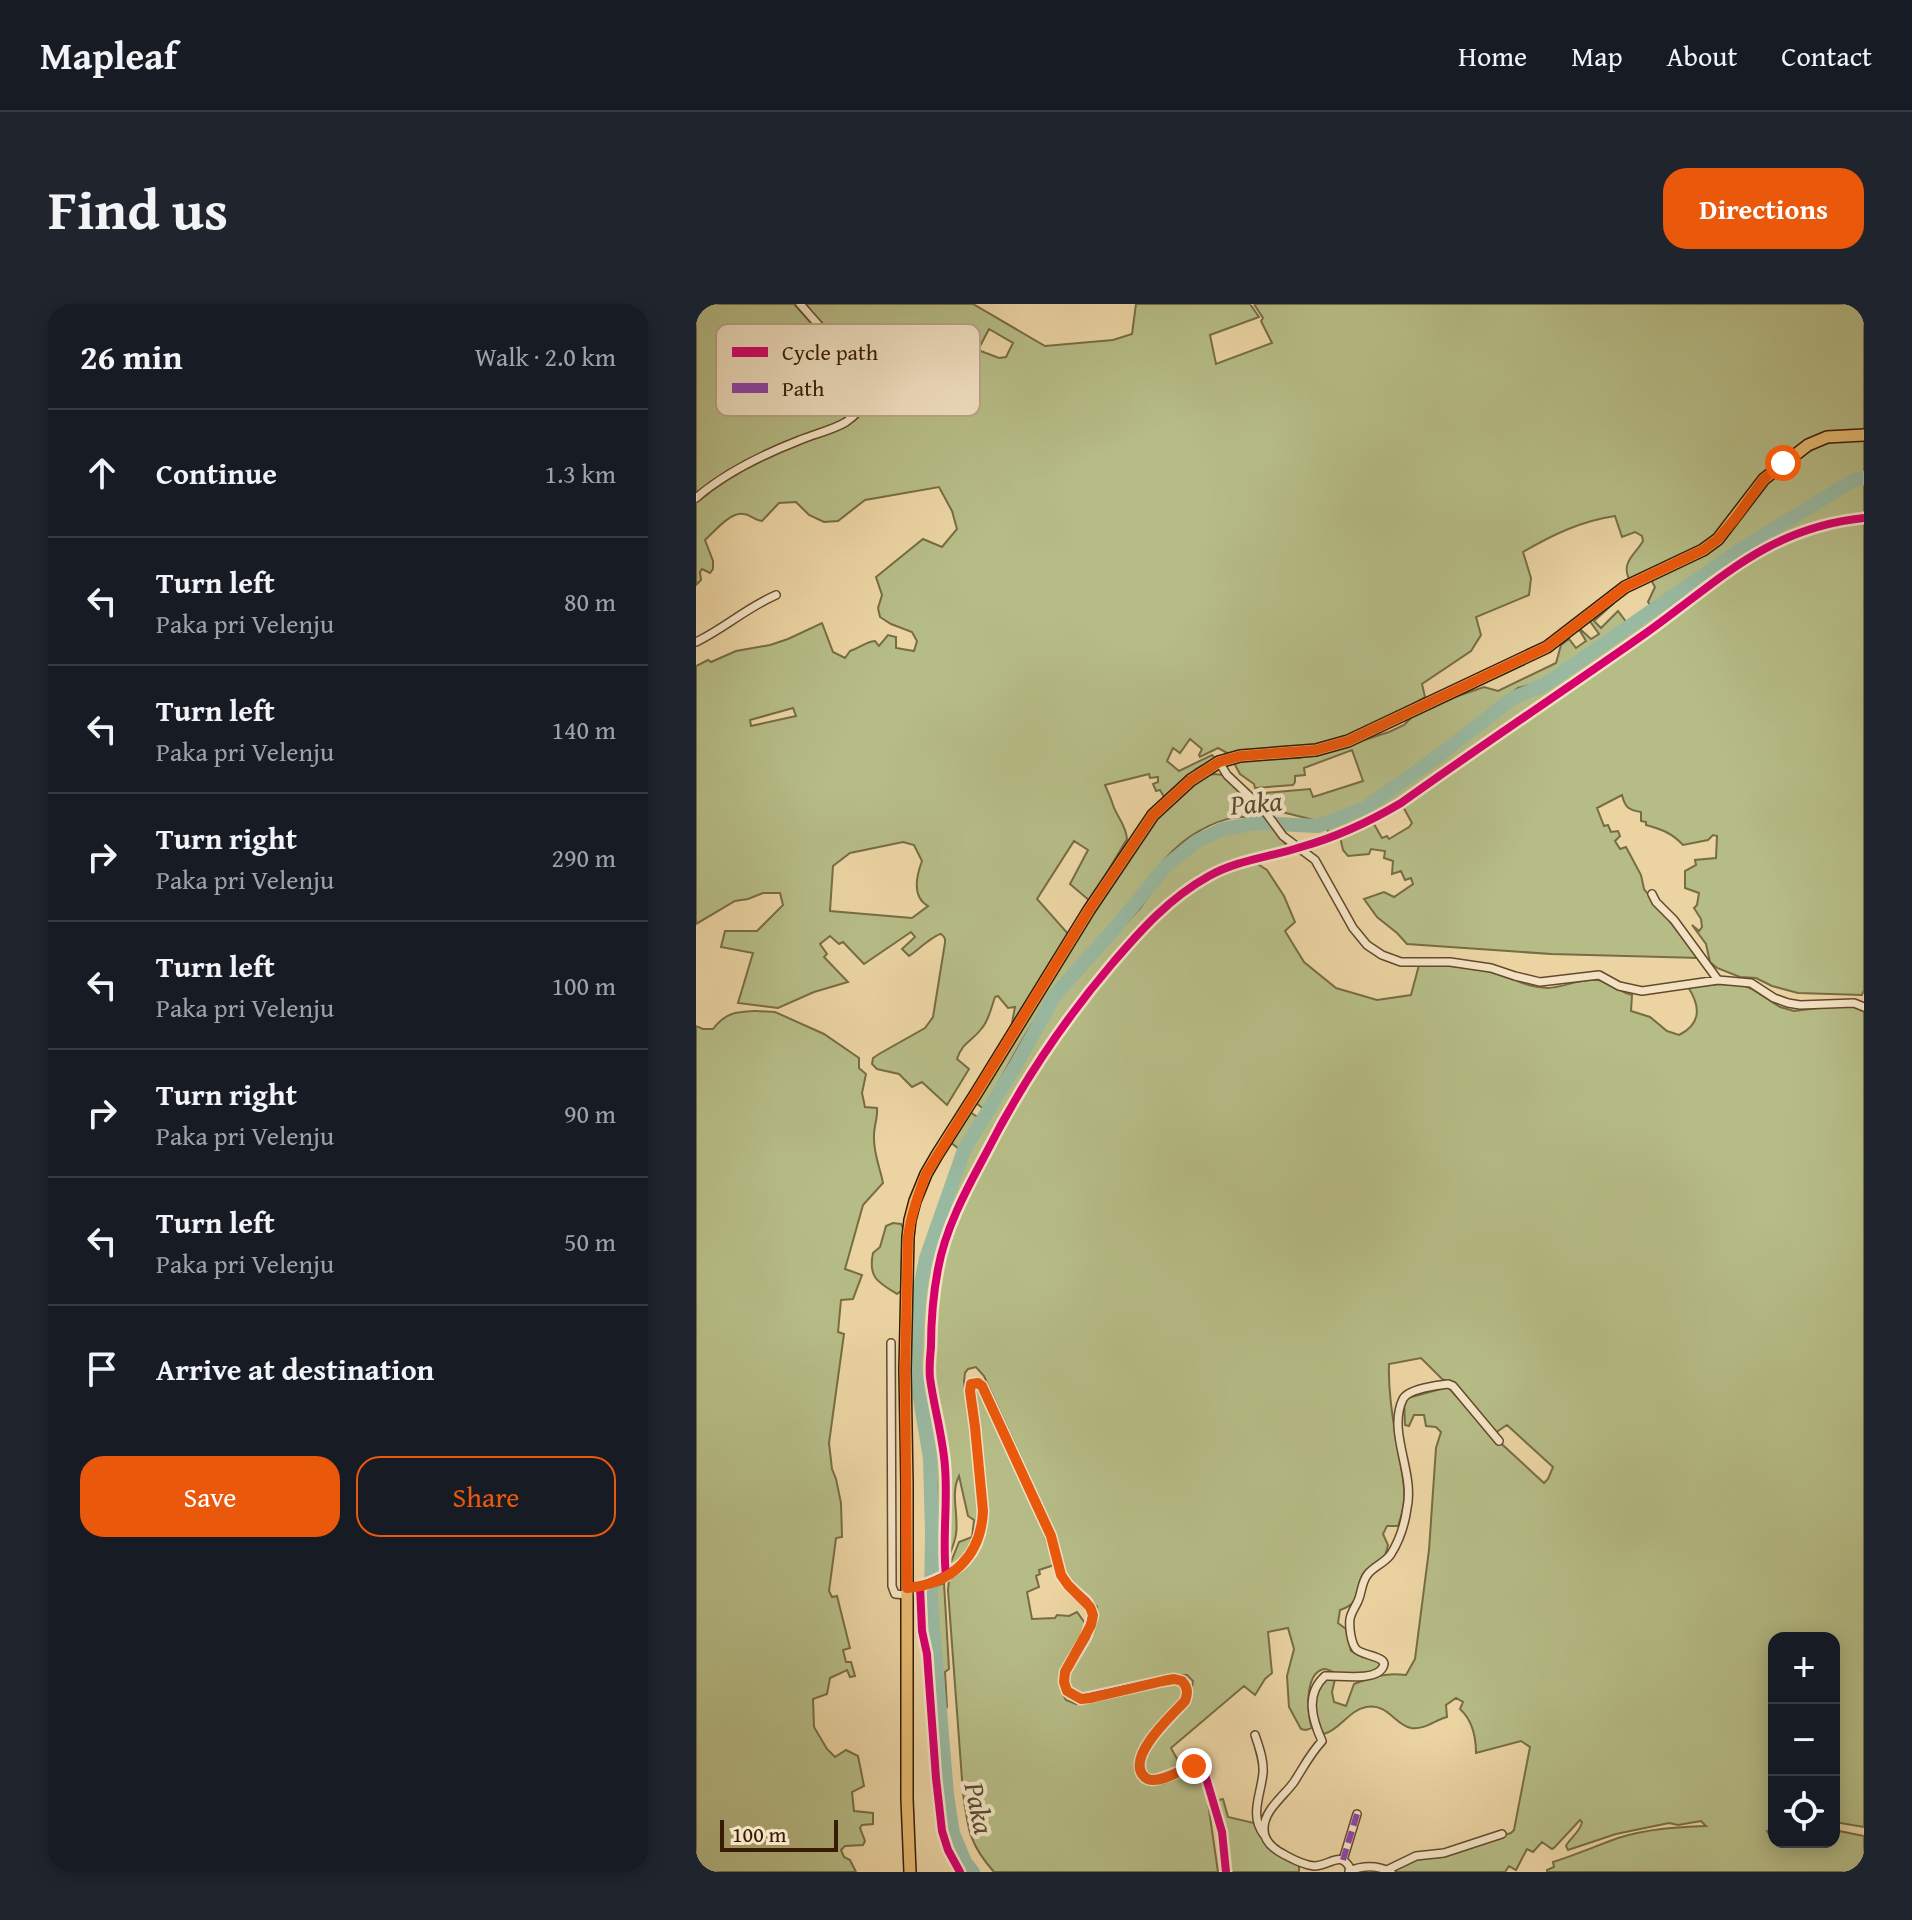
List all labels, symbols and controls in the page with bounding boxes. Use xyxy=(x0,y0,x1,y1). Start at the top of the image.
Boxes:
text: Mapleaf xyxy=(40,27,177,83)
text: Home xyxy=(1458,35,1527,76)
text: Map xyxy=(1571,35,1623,76)
text: About xyxy=(1667,35,1737,76)
text: Contact xyxy=(1781,35,1872,76)
text: Find us xyxy=(48,167,228,250)
button: Directions xyxy=(1663,168,1864,249)
legend xyxy=(716,324,980,416)
text: 26 min xyxy=(80,332,182,381)
text: Cycle path xyxy=(782,336,879,368)
text: Walk · 2.0 km xyxy=(475,337,616,376)
text: Path xyxy=(782,372,825,404)
route start xyxy=(1765,445,1801,481)
icon: ahead xyxy=(80,451,124,495)
text: Continue xyxy=(156,451,277,495)
text: 1.3 km xyxy=(544,454,616,493)
text: Turn left xyxy=(156,560,275,604)
icon: left xyxy=(80,579,124,623)
text: 80 m xyxy=(564,582,616,621)
text: Paka pri Velenju xyxy=(156,604,334,643)
text: Turn left xyxy=(156,688,275,732)
icon: left xyxy=(80,707,124,751)
text: 140 m xyxy=(551,710,616,749)
text: Paka pri Velenju xyxy=(156,732,334,771)
water label: Paka xyxy=(1227,779,1284,825)
text: Turn right xyxy=(156,816,297,860)
icon: right xyxy=(80,835,124,879)
text: 290 m xyxy=(551,838,616,877)
text: Paka pri Velenju xyxy=(156,860,334,899)
text: Turn left xyxy=(156,944,275,988)
icon: left xyxy=(80,963,124,1007)
text: 100 m xyxy=(551,966,616,1005)
text: Paka pri Velenju xyxy=(156,988,334,1027)
text: Turn right xyxy=(156,1072,297,1116)
icon: right xyxy=(80,1091,124,1135)
text: 90 m xyxy=(564,1094,616,1133)
text: Paka pri Velenju xyxy=(156,1116,334,1155)
text: Turn left xyxy=(156,1200,275,1244)
icon: left xyxy=(80,1219,124,1263)
text: 50 m xyxy=(564,1222,616,1261)
text: Paka pri Velenju xyxy=(156,1244,334,1283)
icon: arrive xyxy=(80,1347,124,1391)
text: Arrive at destination xyxy=(156,1347,434,1391)
button: Save xyxy=(80,1456,340,1537)
button: Share xyxy=(356,1456,616,1537)
map controls xyxy=(1768,1632,1840,1848)
button: + xyxy=(1768,1632,1840,1704)
button: − xyxy=(1768,1704,1840,1776)
route end xyxy=(1176,1748,1212,1784)
button: locate xyxy=(1768,1776,1840,1848)
water label: Paka xyxy=(954,1777,1006,1838)
scale bar xyxy=(720,1816,838,1852)
text: 100 m xyxy=(732,1818,787,1850)

